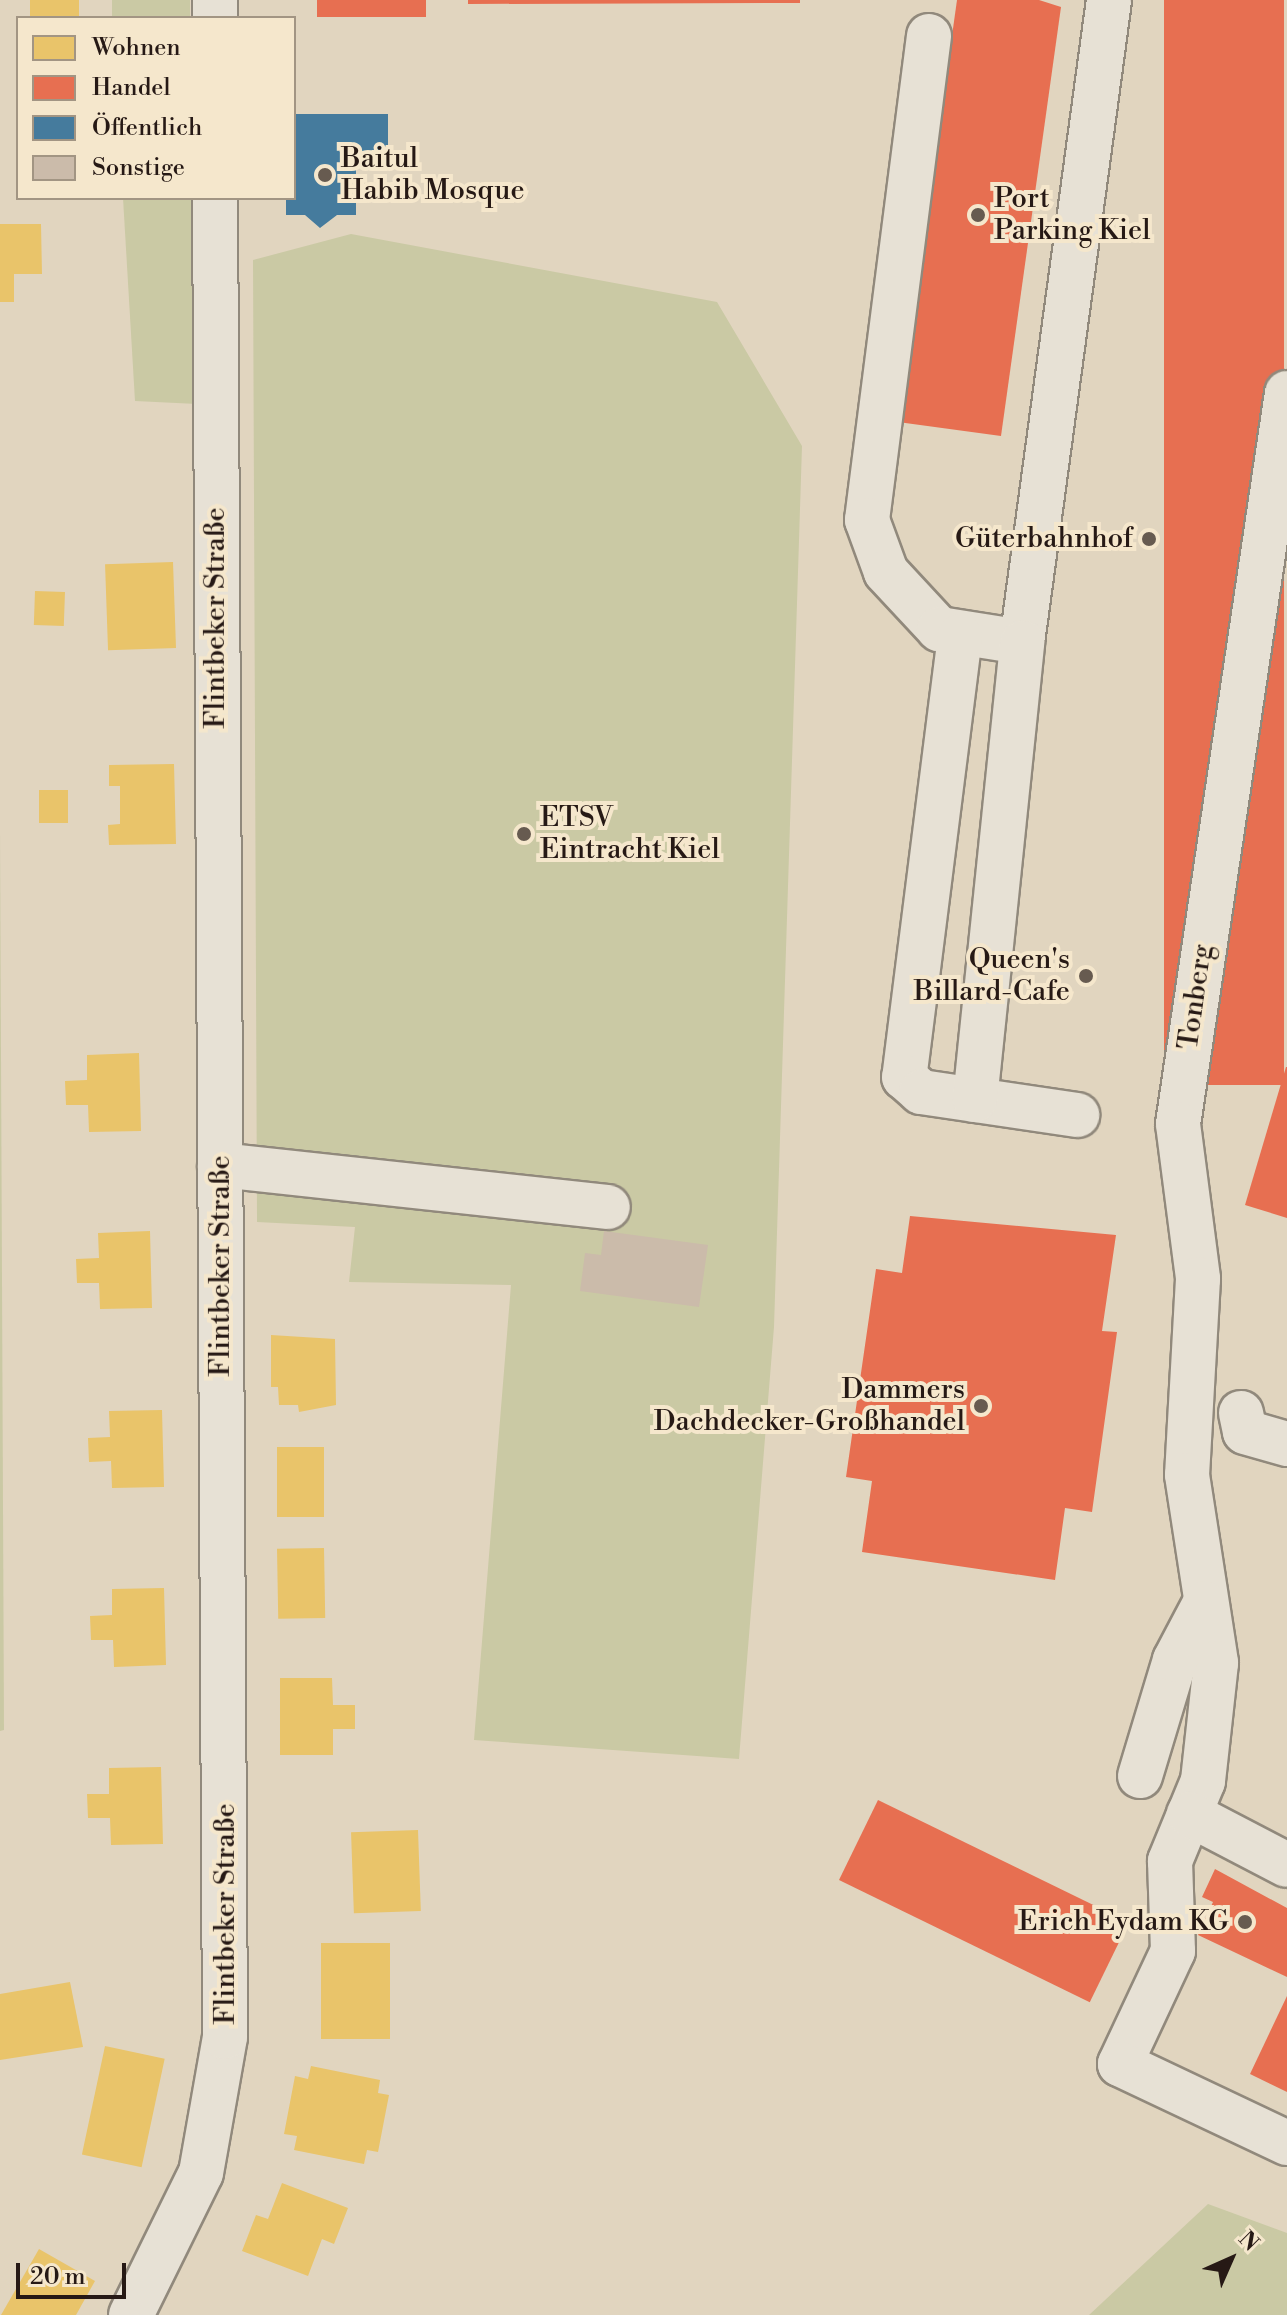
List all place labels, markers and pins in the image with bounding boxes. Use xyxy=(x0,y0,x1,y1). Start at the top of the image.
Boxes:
place label: Baitul Habib Mosque xyxy=(341,142,525,208)
marker: Baitul Habib Mosque xyxy=(316,166,334,184)
place label: Port Parking Kiel xyxy=(994,182,1151,248)
marker: Port Parking Kiel xyxy=(969,206,987,224)
place label: Güterbahnhof xyxy=(955,522,1133,556)
marker: Güterbahnhof xyxy=(1140,530,1158,548)
place label: ETSV Eintracht Kiel xyxy=(540,801,720,867)
marker: ETSV Eintracht Kiel xyxy=(515,825,533,843)
place label: Queen's Billard-Cafe xyxy=(914,943,1070,1009)
marker: Queen's Billard-Cafe xyxy=(1077,967,1095,985)
place label: Dammers Dachdecker-Großhandel xyxy=(654,1373,965,1439)
marker: Dammers Dachdecker-Großhandel xyxy=(972,1397,990,1415)
place label: Erich Eydam KG xyxy=(1018,1905,1229,1939)
marker: Erich Eydam KG xyxy=(1236,1913,1254,1931)

